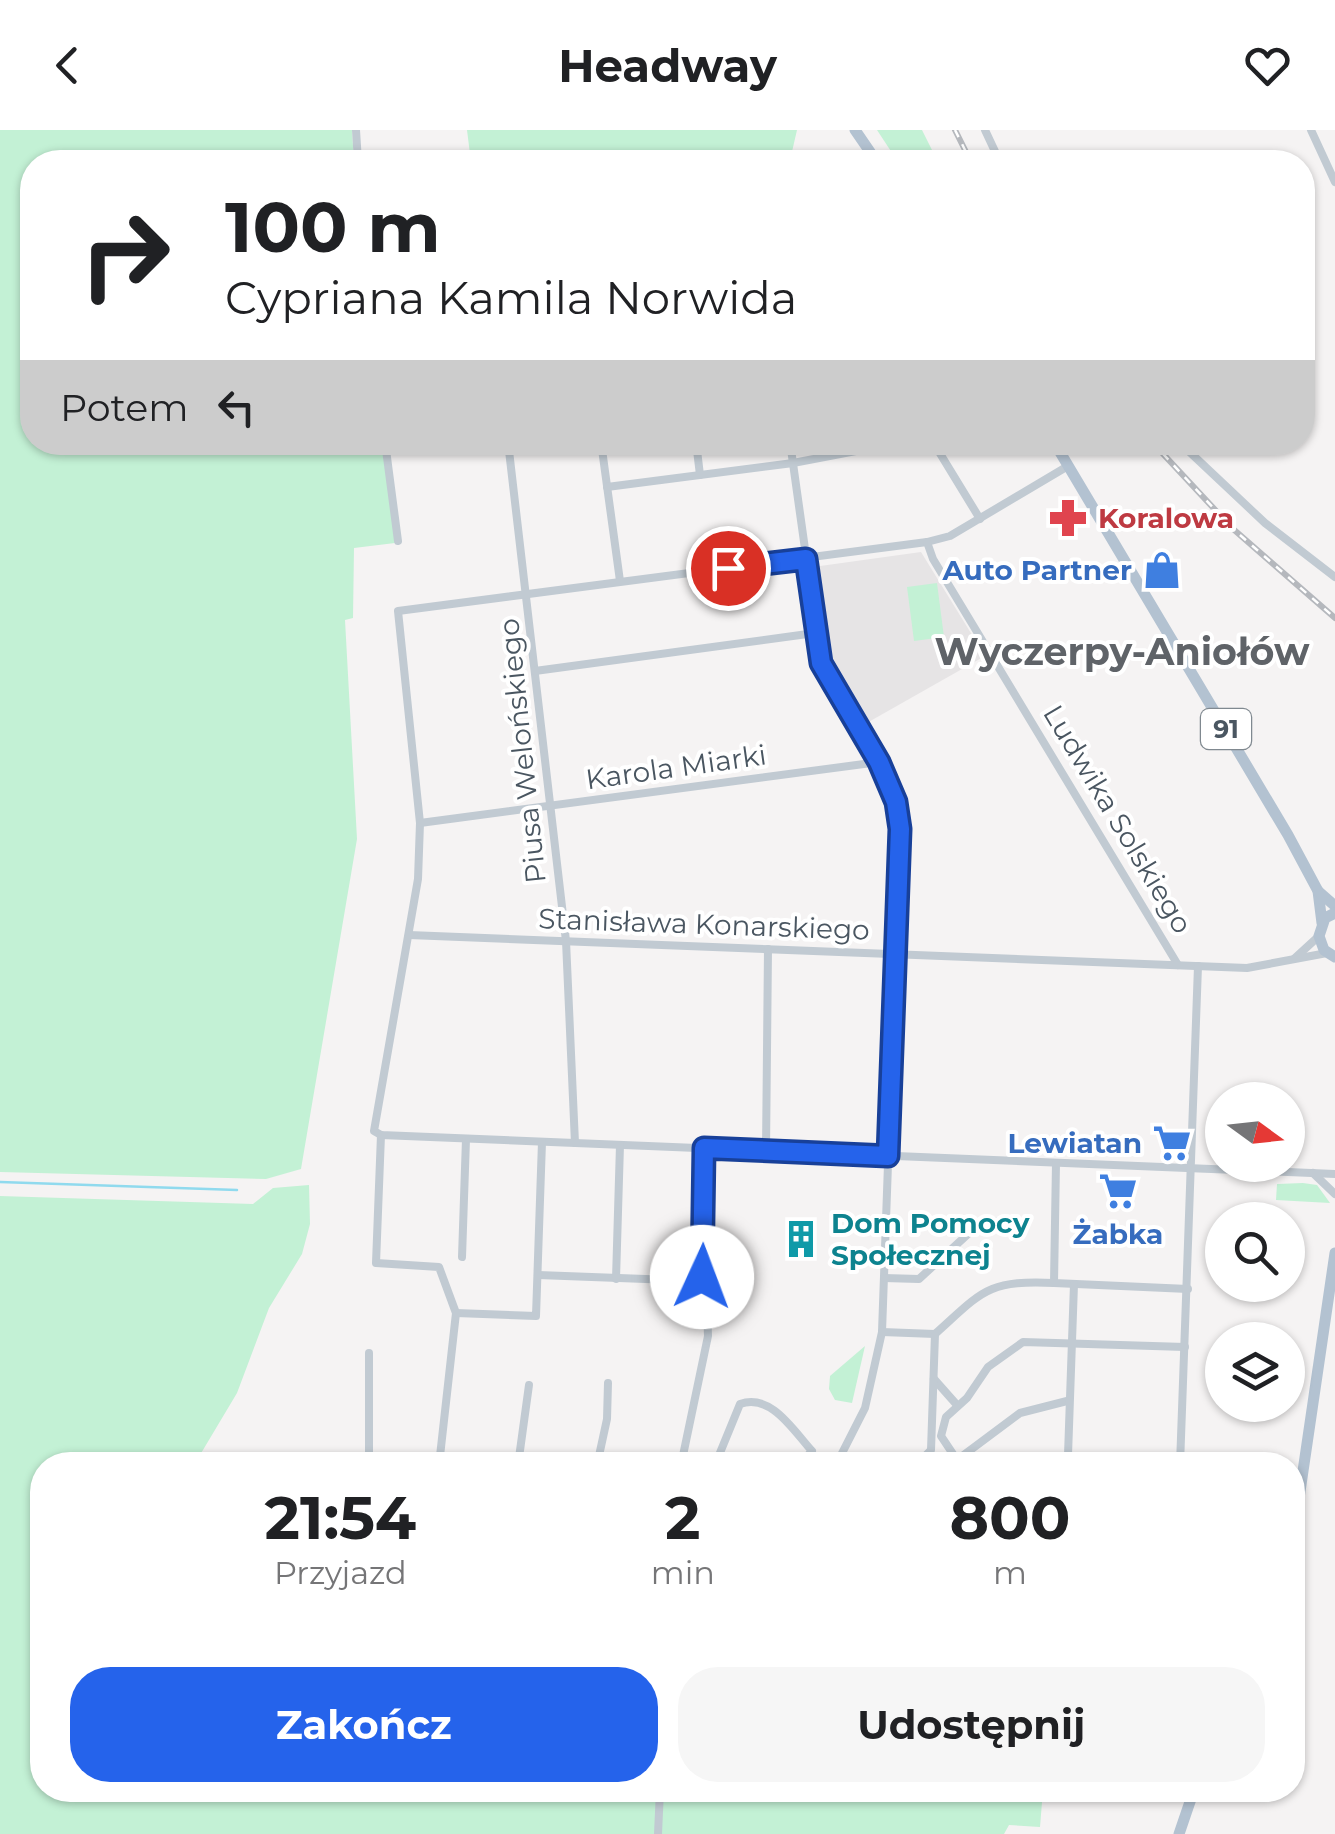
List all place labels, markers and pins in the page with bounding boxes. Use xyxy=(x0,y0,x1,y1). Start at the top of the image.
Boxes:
pharmacy icon: Koralowa xyxy=(1047,497,1089,539)
place label: Koralowa xyxy=(1098,501,1234,535)
pin xyxy=(686,526,771,611)
shop icon: Auto Partner xyxy=(1141,549,1183,591)
place label: Auto Partner xyxy=(941,553,1132,587)
supermarket icon: Lewiatan xyxy=(1151,1122,1193,1164)
place label: Lewiatan xyxy=(1008,1126,1142,1160)
supermarket icon: Żabka xyxy=(1097,1170,1139,1212)
place label: Dom Pomocy Społecznej xyxy=(831,1206,1030,1272)
place label: Żabka xyxy=(1073,1217,1163,1251)
building icon: Dom Pomocy Społecznej xyxy=(780,1218,822,1260)

